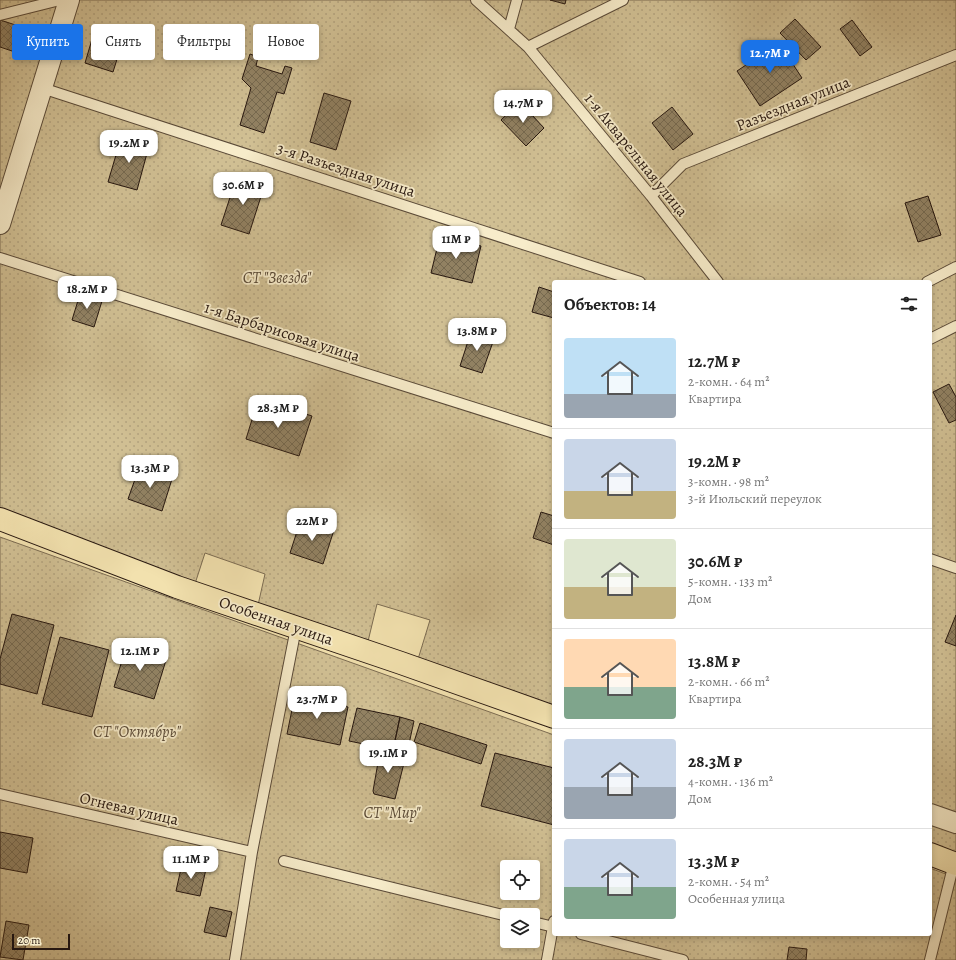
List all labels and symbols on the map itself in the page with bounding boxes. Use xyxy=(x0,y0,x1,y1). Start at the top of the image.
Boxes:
pin: 12.7M ₽ xyxy=(733,40,807,74)
street label: Разъездная улица xyxy=(733,71,854,137)
street label: 1-я Акварельная улица xyxy=(579,88,693,222)
pin: 14.7M ₽ xyxy=(486,90,560,124)
pin: 19.2M ₽ xyxy=(92,130,166,164)
street label: 3-я Разъездная улица xyxy=(274,137,419,203)
pin: 30.6M ₽ xyxy=(206,172,280,206)
pin: 11M ₽ xyxy=(428,226,484,260)
park label: СТ "Звезда" xyxy=(243,267,312,289)
pin: 18.2M ₽ xyxy=(50,276,124,310)
street label: 1-я Барбарисовая улица xyxy=(201,296,363,368)
pin: 13.8M ₽ xyxy=(440,318,514,352)
pin: 28.3M ₽ xyxy=(241,395,315,429)
pin: 13.3M ₽ xyxy=(113,455,187,489)
pin: 22M ₽ xyxy=(284,508,340,542)
street label: Особенная улица xyxy=(216,591,337,651)
pin: 12.1M ₽ xyxy=(103,638,177,672)
pin: 23.7M ₽ xyxy=(280,686,354,720)
park label: СТ "Октябрь" xyxy=(93,721,181,743)
pin: 19.1M ₽ xyxy=(351,740,425,774)
street label: Огневая улица xyxy=(77,787,181,831)
park label: СТ "Мир" xyxy=(364,802,421,824)
pin: 11.1M ₽ xyxy=(154,846,228,880)
scale bar xyxy=(12,932,70,951)

